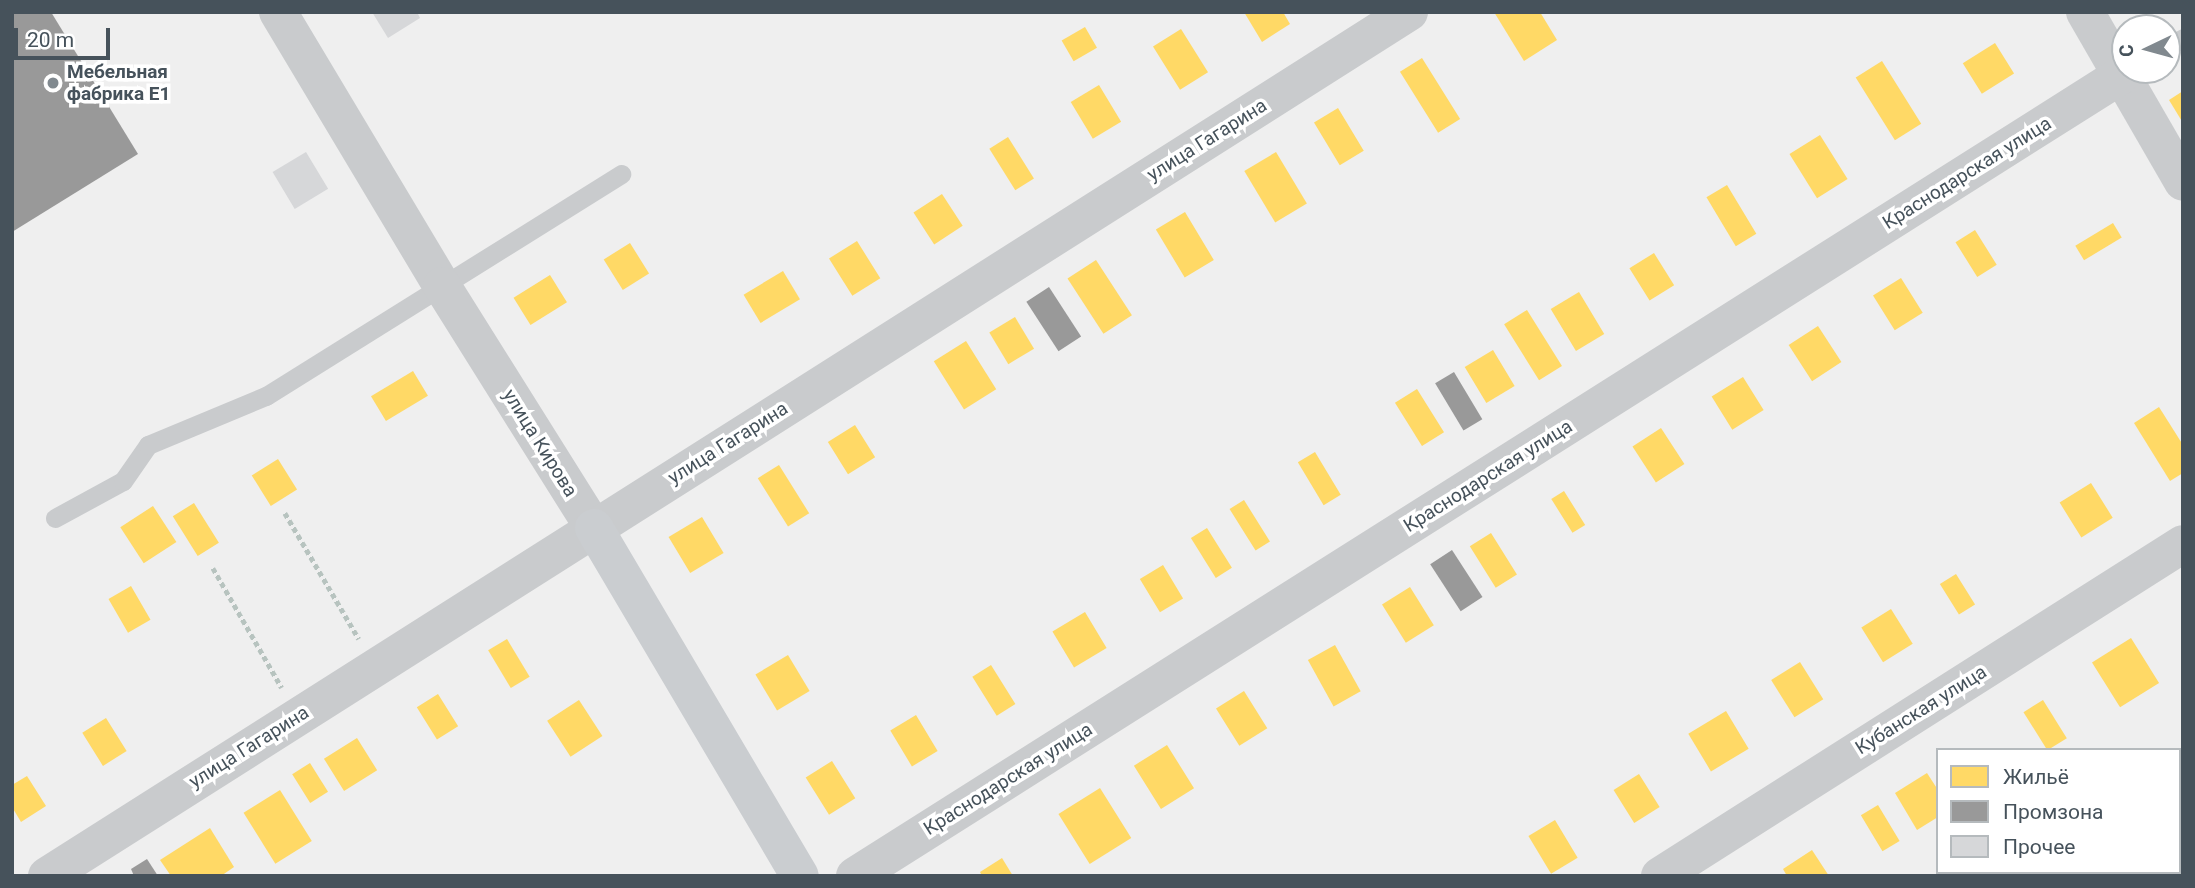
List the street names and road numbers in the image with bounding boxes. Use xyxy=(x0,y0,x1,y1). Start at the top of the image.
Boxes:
street label: улица Гагарина xyxy=(1143,94,1271,186)
street label: Краснодарская улица xyxy=(1879,112,2055,234)
street label: улица Кирова xyxy=(498,385,582,501)
street label: улица Гагарина xyxy=(664,397,792,489)
street label: Краснодарская улица xyxy=(1400,415,1576,537)
street label: Кубанская улица xyxy=(1851,660,1991,760)
street label: улица Гагарина xyxy=(185,701,313,793)
street label: Краснодарская улица xyxy=(920,718,1096,840)

